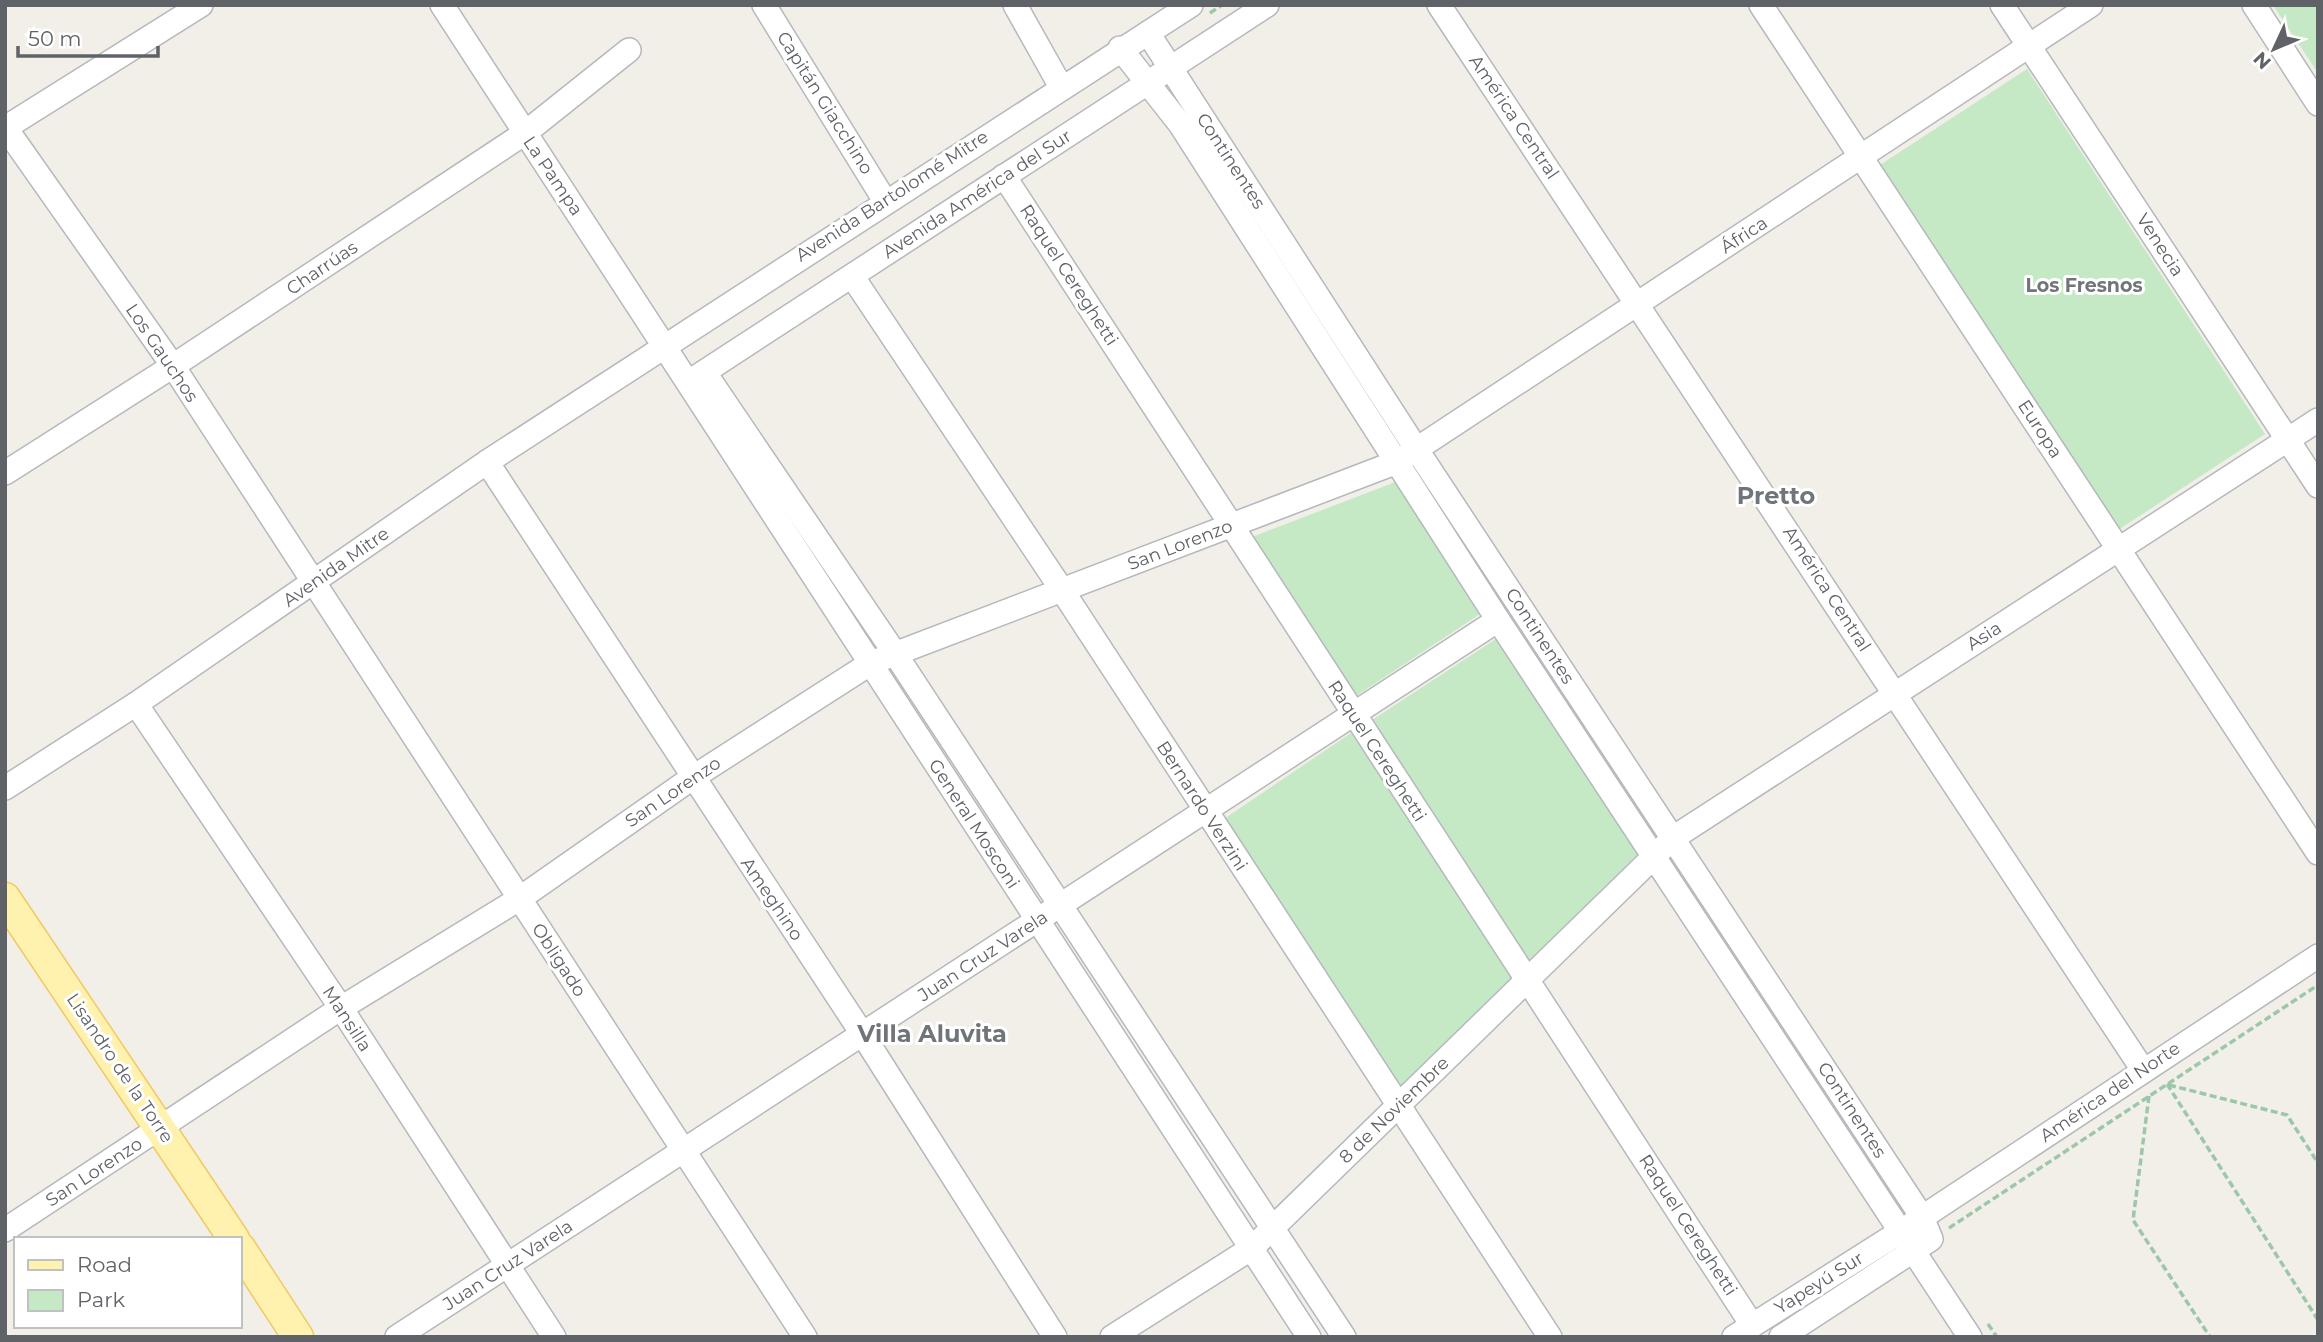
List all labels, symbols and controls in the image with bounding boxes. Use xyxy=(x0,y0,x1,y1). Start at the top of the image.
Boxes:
scale bar xyxy=(18,14,158,58)
north arrow xyxy=(2239,14,2309,84)
text: 50 m xyxy=(28,26,82,51)
street label: Capitán Giacchino xyxy=(772,27,878,179)
text: N xyxy=(2249,47,2276,74)
street label: América Central xyxy=(1464,51,1564,183)
street label: Continentes xyxy=(1192,109,1270,213)
street label: Avenida Bartolomé Mitre xyxy=(792,125,993,267)
street label: Avenida América del Sur xyxy=(878,125,1076,263)
street label: La Pampa xyxy=(518,132,588,220)
street label: Raquel Cereghetti xyxy=(1015,200,1123,350)
street label: Venecia xyxy=(2131,209,2189,281)
street label: África xyxy=(1716,212,1772,258)
street label: Charrúas xyxy=(282,236,362,300)
district label: Los Fresnos xyxy=(2025,274,2143,297)
street label: Los Gauchos xyxy=(121,300,203,407)
street label: Europa xyxy=(2013,396,2067,462)
district label: Pretto xyxy=(1737,481,1815,510)
street label: San Lorenzo xyxy=(1124,515,1236,575)
street label: Avenida Mitre xyxy=(279,522,393,612)
street label: América Central xyxy=(1778,522,1876,656)
street label: Continentes xyxy=(1501,584,1579,688)
street label: Asia xyxy=(1962,617,2006,655)
street label: Raquel Cereghetti xyxy=(1323,676,1431,826)
street label: Bernardo Verzini xyxy=(1152,737,1252,875)
street label: San Lorenzo xyxy=(621,752,725,832)
street label: General Mosconi xyxy=(924,755,1024,893)
street label: Ameghino xyxy=(736,853,808,945)
street label: Juan Cruz Varela xyxy=(913,906,1052,1007)
street label: Obligado xyxy=(527,919,591,1001)
street label: Mansilla xyxy=(318,982,376,1056)
street label: Lisandro de la Torre xyxy=(62,989,178,1147)
district label: Villa Aluvita xyxy=(856,1019,1007,1048)
street label: América del Norte xyxy=(2036,1037,2184,1147)
street label: 8 de Noviembre xyxy=(1334,1052,1454,1168)
street label: Continentes xyxy=(1813,1058,1891,1162)
street label: San Lorenzo xyxy=(42,1133,146,1211)
street label: Raquel Cereghetti xyxy=(1634,1150,1742,1300)
street label: Juan Cruz Varela xyxy=(438,1215,577,1316)
legend xyxy=(14,1237,242,1328)
street label: Yapeyú Sur xyxy=(1770,1247,1868,1319)
text: Road xyxy=(77,1252,132,1277)
text: Park xyxy=(77,1287,125,1312)

